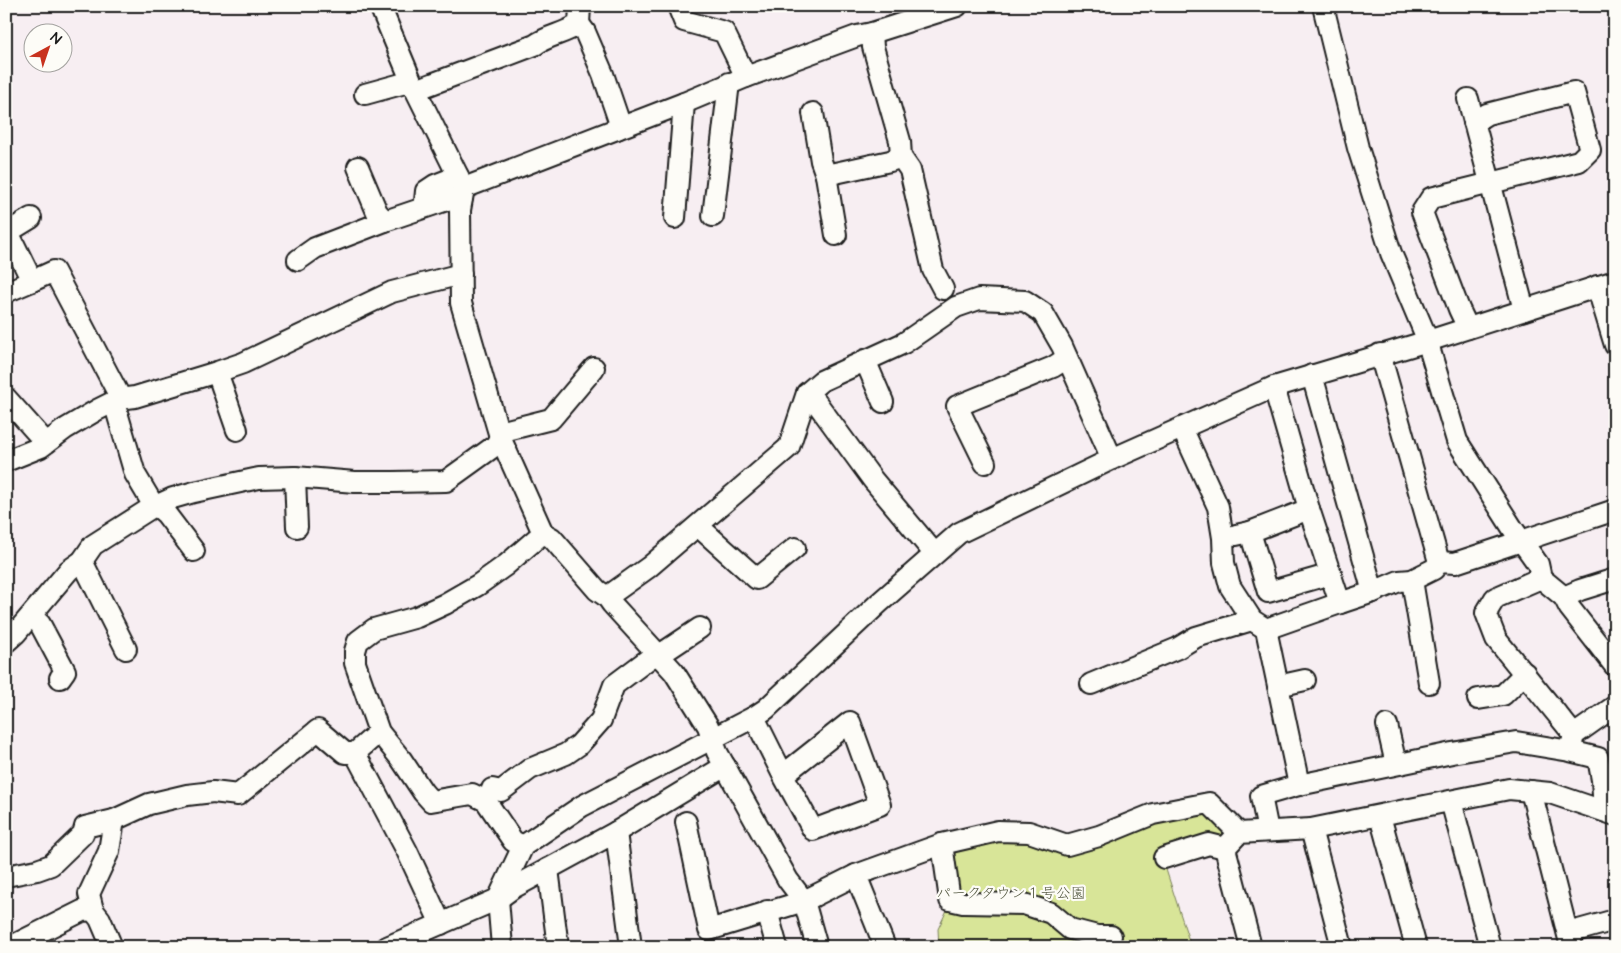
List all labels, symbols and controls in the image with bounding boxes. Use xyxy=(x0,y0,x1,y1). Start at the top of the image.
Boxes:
north arrow xyxy=(22,22,72,72)
text: N xyxy=(46,28,66,49)
park label: パークタウン１号公園 xyxy=(936,883,1086,904)

